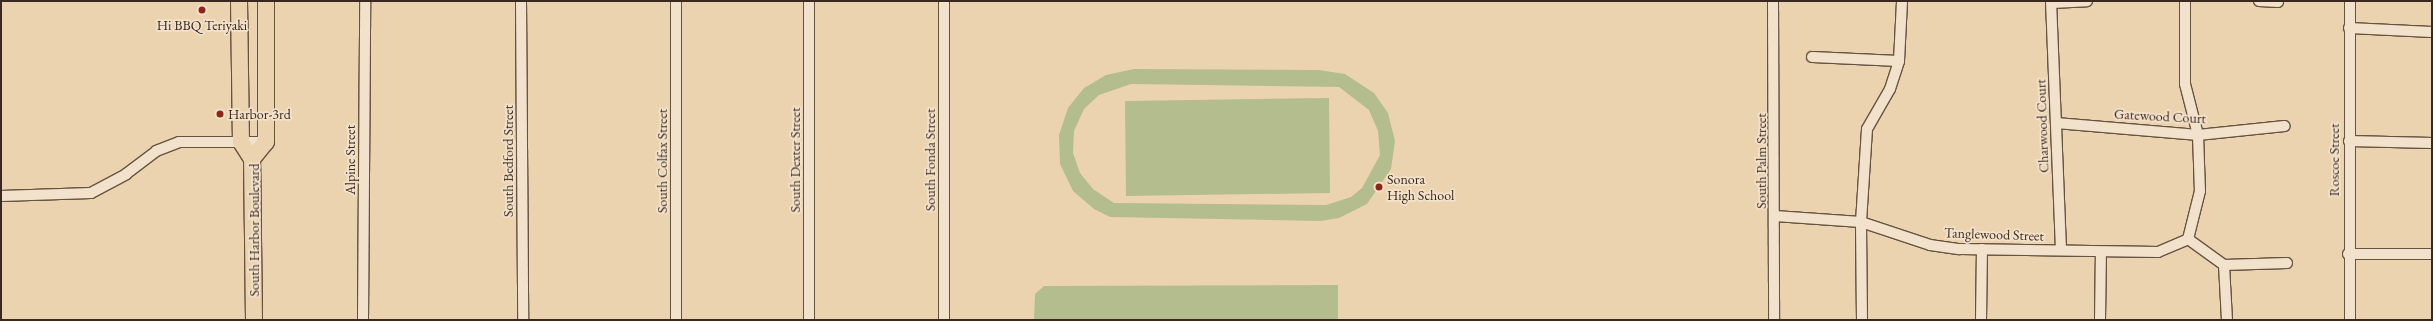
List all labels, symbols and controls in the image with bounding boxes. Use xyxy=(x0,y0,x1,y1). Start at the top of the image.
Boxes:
marker: Hi BBQ Teriyaki xyxy=(197,5,207,15)
place label: Hi BBQ Teriyaki xyxy=(157,17,247,33)
street label: Charwood Court xyxy=(2032,79,2052,173)
street label: South Bedford Street xyxy=(500,105,516,217)
street label: Gatewood Court xyxy=(2114,105,2206,127)
place label: Harbor-3rd xyxy=(228,106,291,122)
street label: South Dexter Street xyxy=(787,107,803,213)
marker: Harbor-3rd xyxy=(215,109,225,119)
street label: South Colfax Street xyxy=(654,109,670,213)
street label: South Fonda Street xyxy=(922,109,938,211)
street label: South Palm Street xyxy=(1753,113,1769,209)
street label: Roscoe Street xyxy=(2326,124,2342,196)
street label: Alpine Street xyxy=(342,125,358,195)
street label: South Harbor Boulevard xyxy=(246,163,262,297)
place label: Sonora High School xyxy=(1387,171,1454,204)
marker: Sonora High School xyxy=(1374,182,1384,192)
street label: Tanglewood Street xyxy=(1944,224,2044,244)

